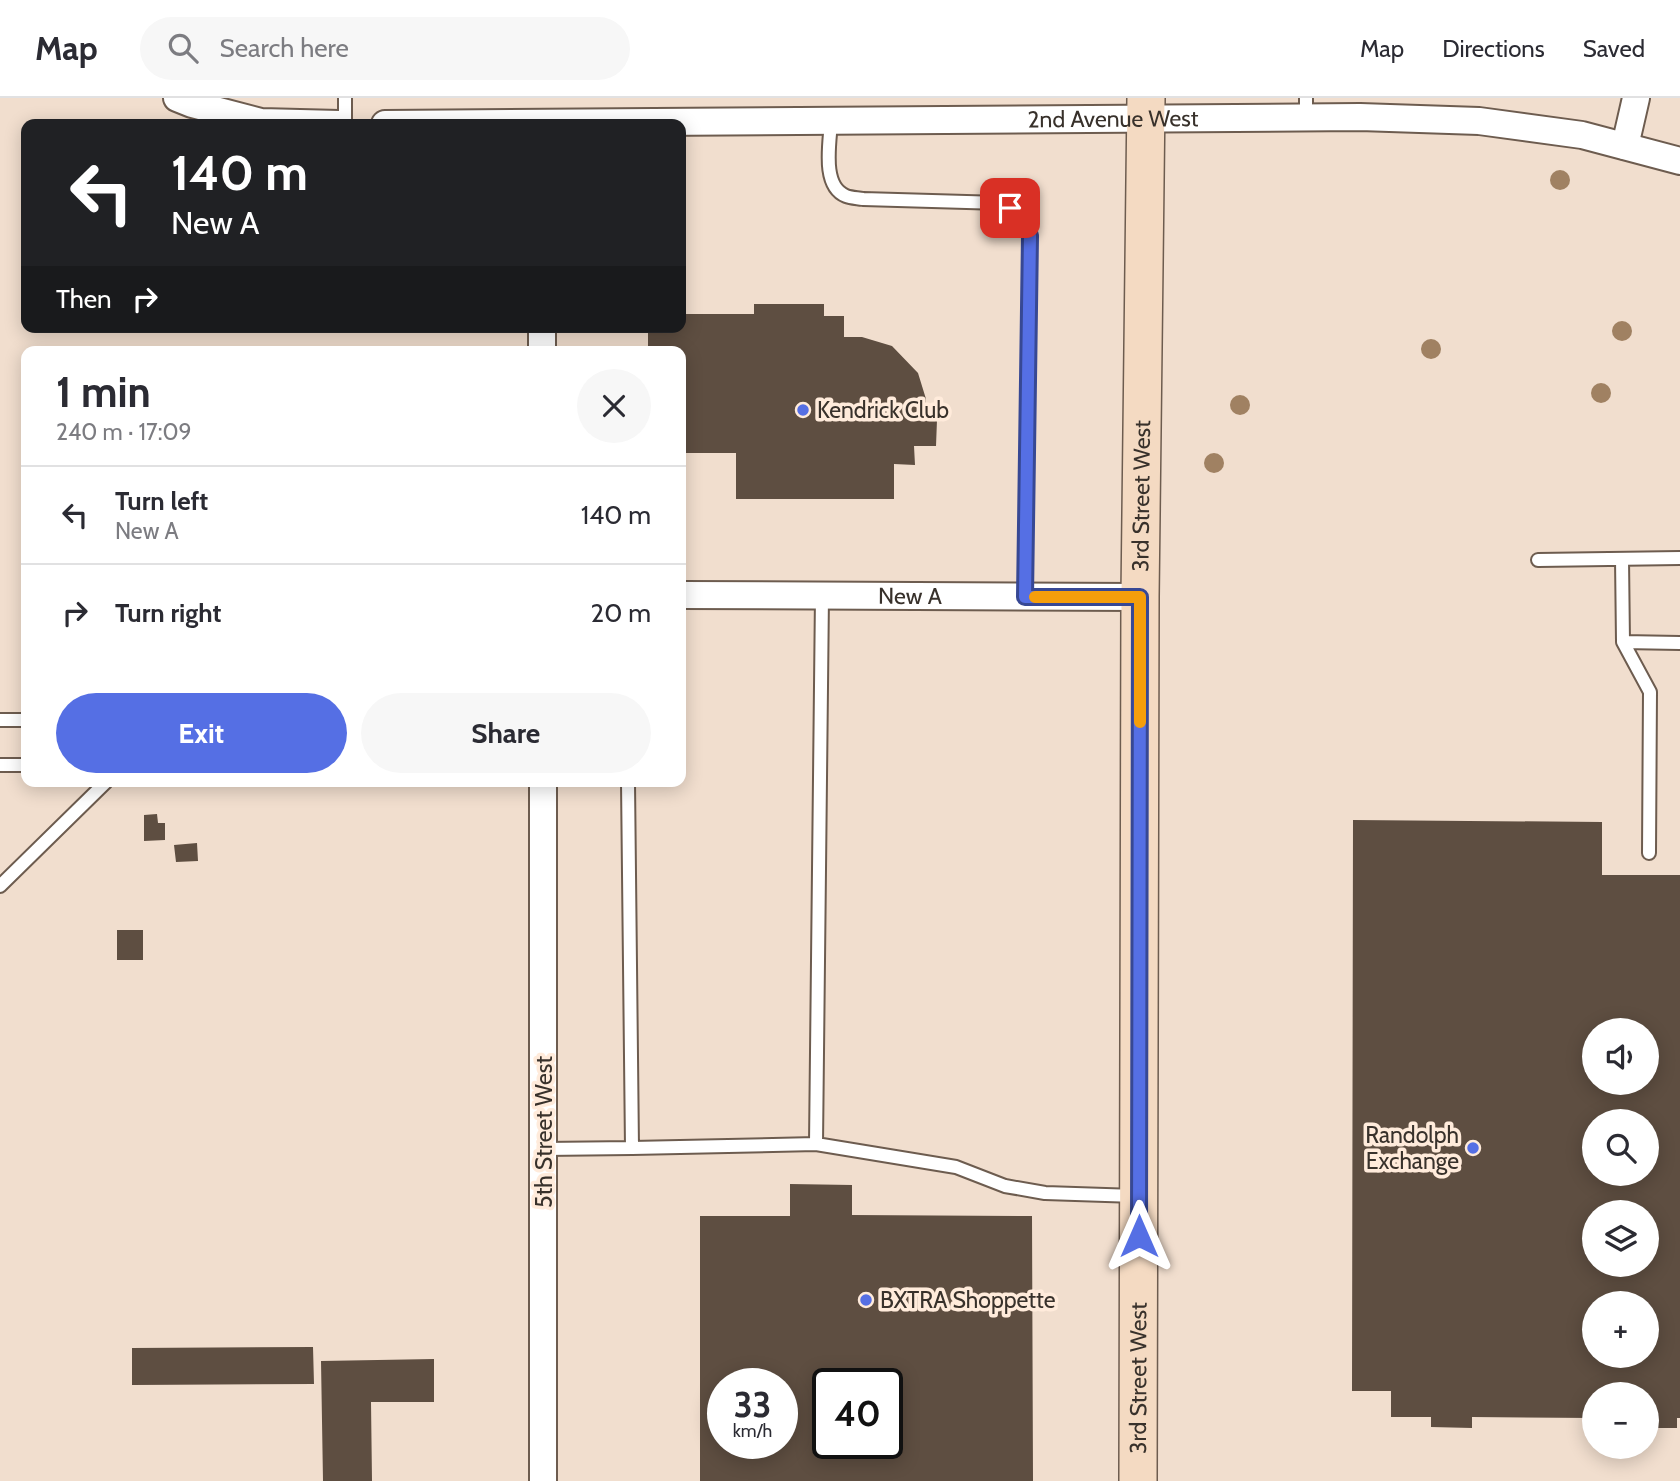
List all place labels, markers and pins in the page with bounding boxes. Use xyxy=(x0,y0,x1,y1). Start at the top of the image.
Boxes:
pin xyxy=(980,178,1040,238)
place label: Kendrick Club xyxy=(817,396,949,424)
marker: Kendrick Club xyxy=(795,402,811,418)
place label: Randolph Exchange xyxy=(1365,1121,1459,1175)
marker: Randolph Exchange xyxy=(1465,1140,1481,1156)
place label: BXTRA Shoppette xyxy=(880,1286,1056,1314)
marker: BXTRA Shoppette xyxy=(858,1292,874,1308)

